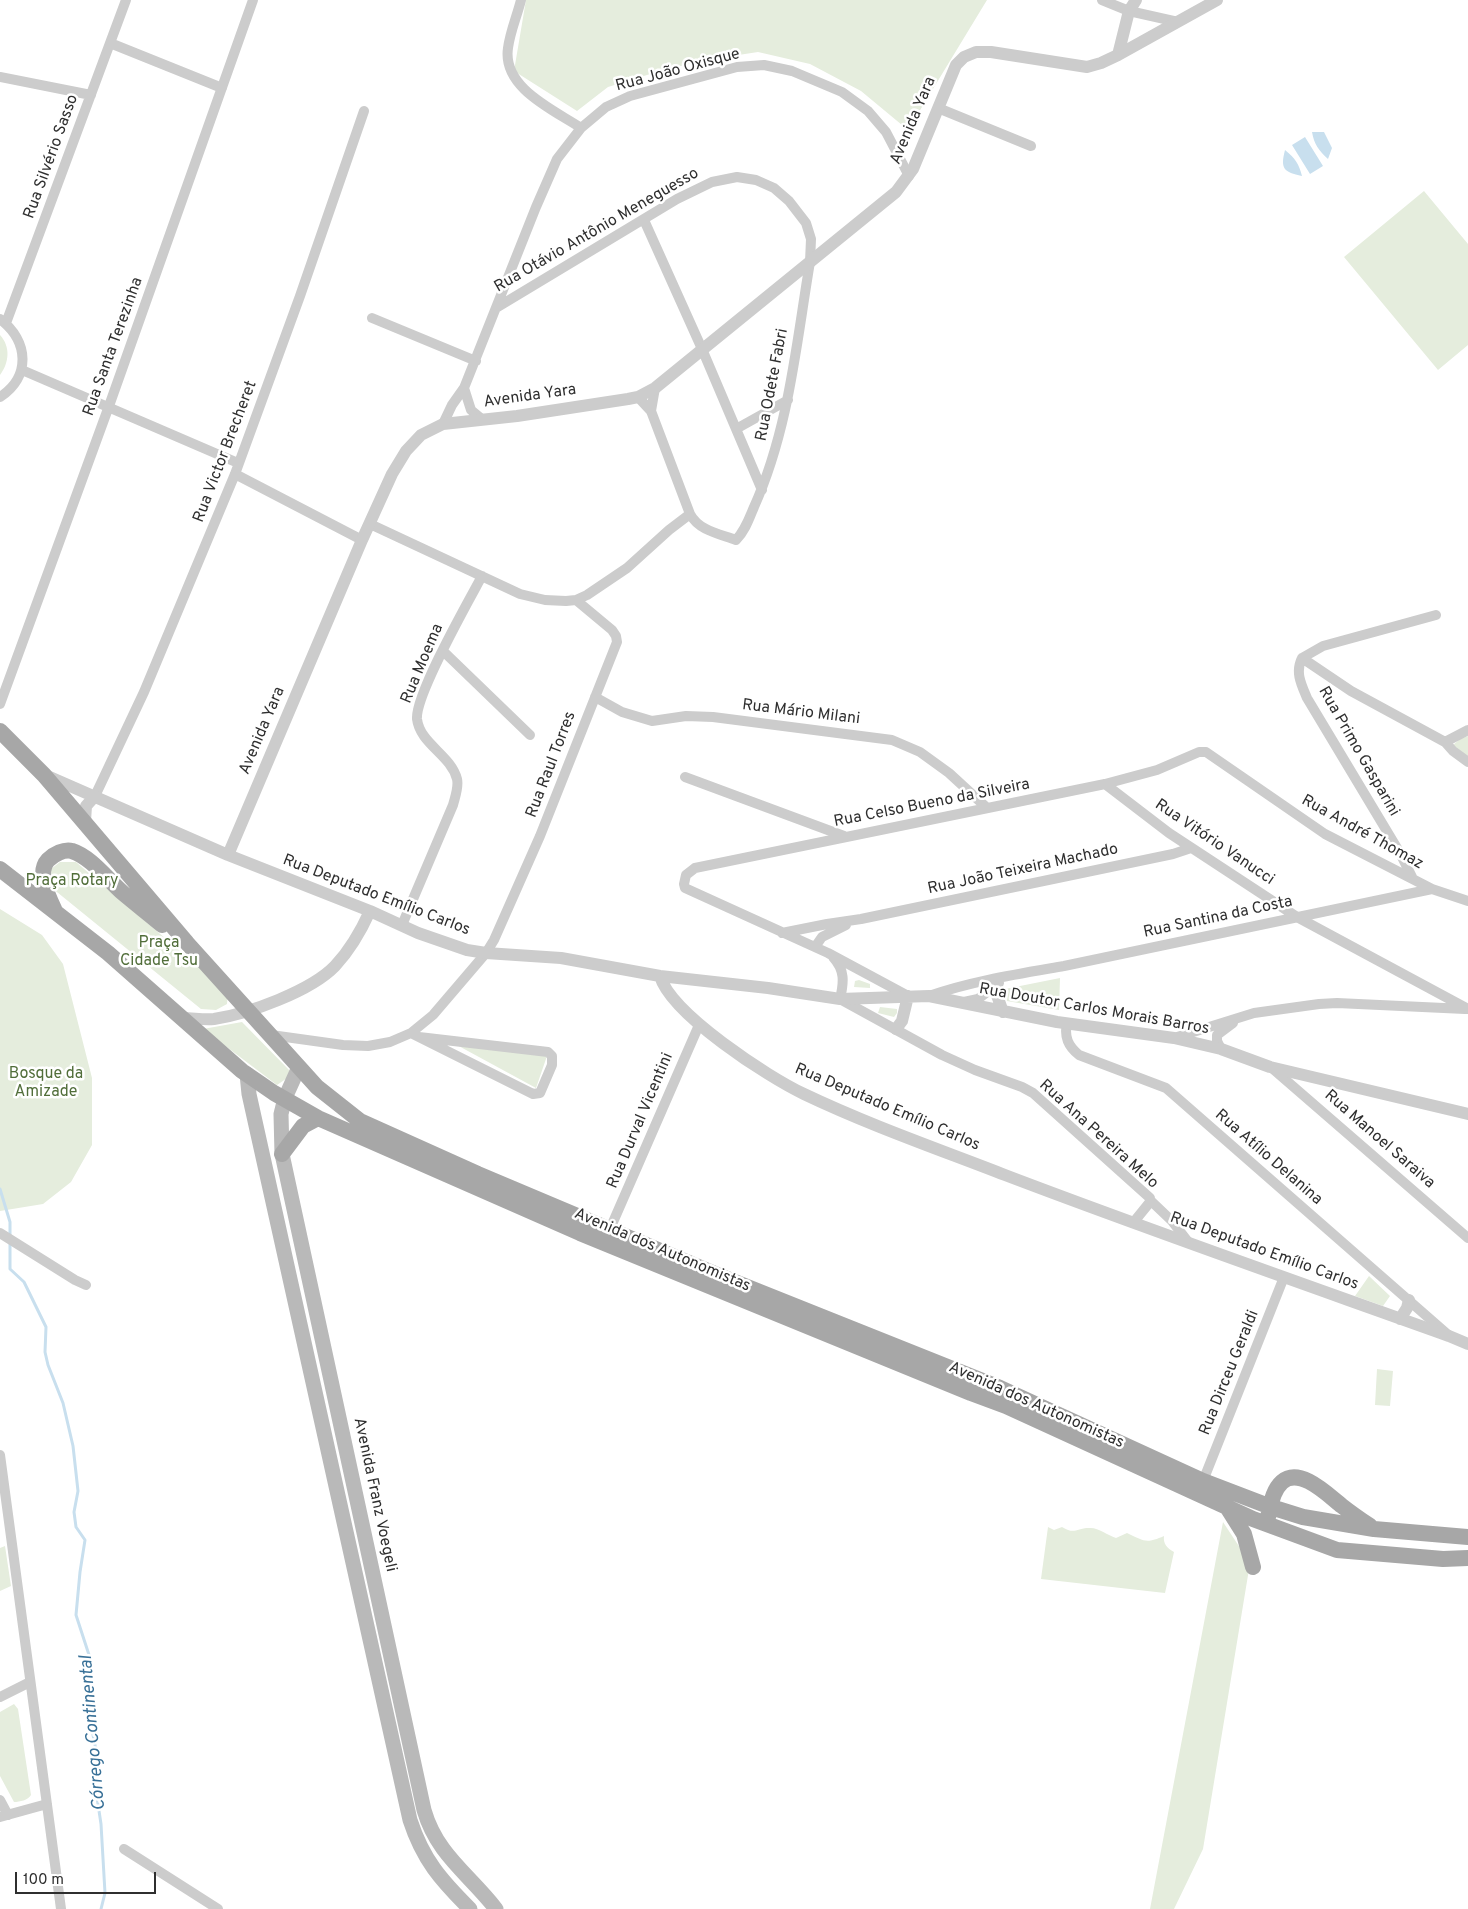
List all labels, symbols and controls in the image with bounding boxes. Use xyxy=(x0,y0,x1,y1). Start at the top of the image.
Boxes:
street label: Rua João Oxisque xyxy=(614,45,742,97)
street label: Avenida Yara xyxy=(887,74,941,168)
street label: Rua Silvério Sasso xyxy=(21,92,83,222)
street label: Rua Otávio Antônio Meneguesso xyxy=(491,164,703,298)
street label: Rua Santa Terezinha xyxy=(80,275,148,419)
street label: Rua Odete Fabri xyxy=(753,327,793,443)
street label: Rua Victor Brecheret xyxy=(190,378,262,526)
street label: Avenida Yara xyxy=(482,381,578,413)
street label: Rua Moema xyxy=(398,621,448,707)
street label: Avenida Yara xyxy=(236,684,290,778)
street label: Rua Primo Gasparini xyxy=(1313,684,1403,820)
street label: Rua Mário Milani xyxy=(741,696,861,730)
street label: Rua Raul Torres xyxy=(523,709,581,821)
street label: Rua Celso Bueno da Silveira xyxy=(832,776,1032,832)
street label: Rua André Thomaz xyxy=(1298,792,1426,874)
street label: Rua Vitório Vanucci xyxy=(1151,796,1277,890)
street label: Rua João Teixeira Machado xyxy=(926,840,1120,900)
street label: Rua Deputado Emílio Carlos xyxy=(280,851,472,941)
park label: Praça Rotary xyxy=(25,872,119,892)
street label: Rua Santina da Costa xyxy=(1142,893,1294,943)
park label: Praça Cidade Tsu xyxy=(120,934,198,972)
street label: Rua Doutor Carlos Morais Barros xyxy=(977,980,1211,1040)
street label: Rua Durval Vicentini xyxy=(604,1050,678,1192)
street label: Rua Deputado Emílio Carlos xyxy=(792,1060,982,1156)
park label: Bosque da Amizade xyxy=(9,1065,83,1103)
street label: Rua Ana Pereira Melo xyxy=(1034,1076,1162,1194)
street label: Rua Manoel Saraiva xyxy=(1320,1087,1438,1193)
street label: Rua Atílio Delanina xyxy=(1210,1106,1326,1210)
street label: Avenida dos Autonomistas xyxy=(571,1205,753,1297)
street label: Rua Deputado Emílio Carlos xyxy=(1167,1209,1361,1295)
street label: Rua Dirceu Geraldi xyxy=(1196,1308,1264,1438)
street label: Avenida dos Autonomistas xyxy=(945,1359,1127,1453)
street label: Avenida Franz Voegeli xyxy=(348,1416,400,1574)
water label: Córrego Continental xyxy=(76,1654,112,1812)
scale bar xyxy=(18,1862,159,1894)
text: 100 m xyxy=(23,1871,64,1890)

